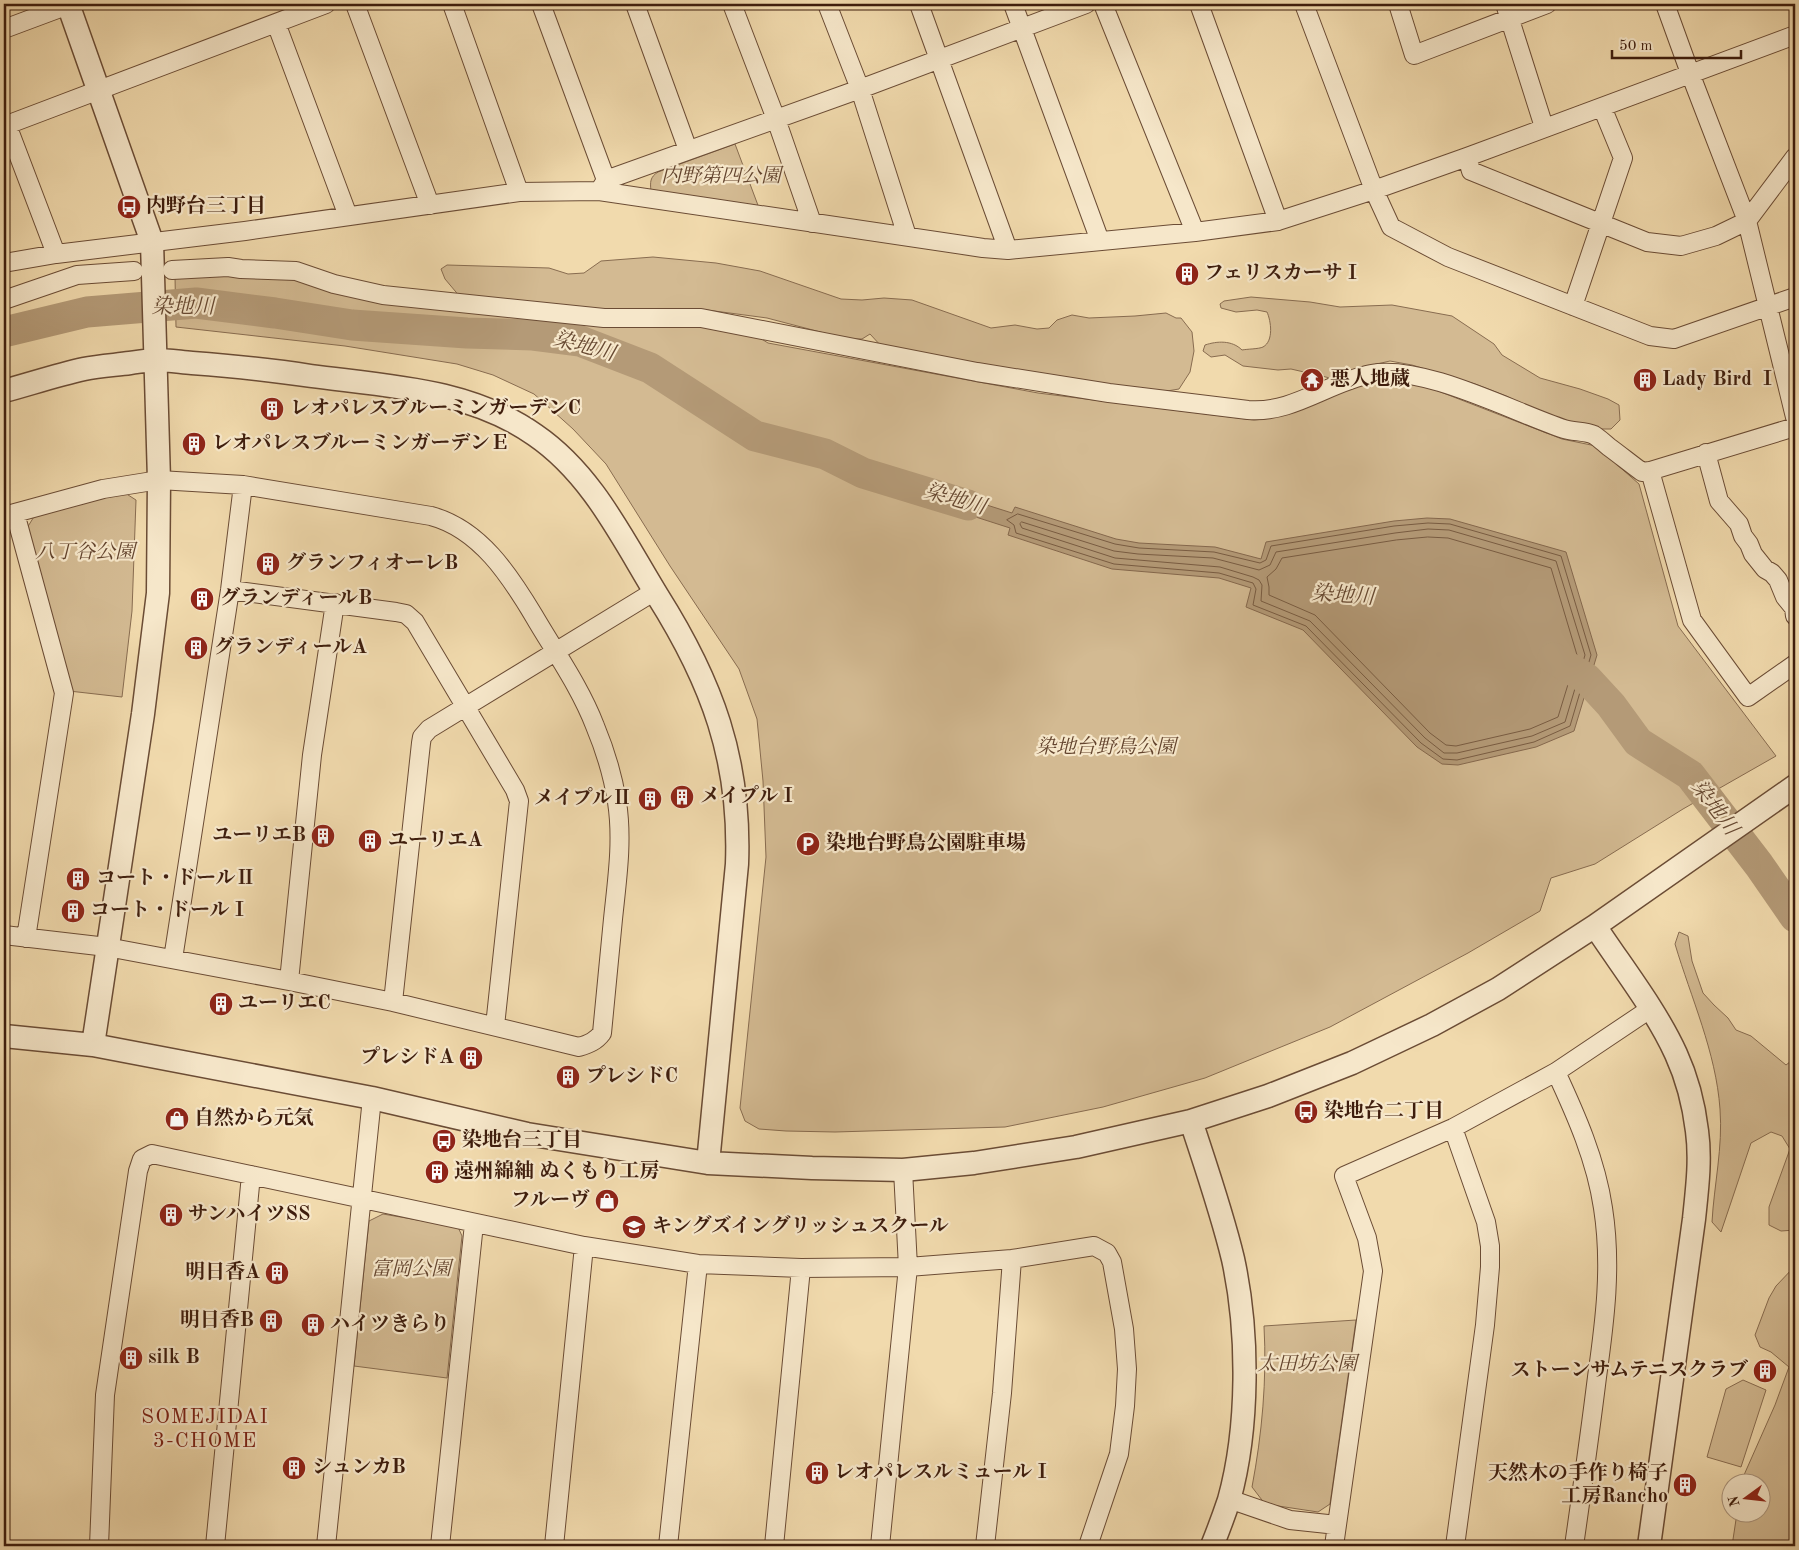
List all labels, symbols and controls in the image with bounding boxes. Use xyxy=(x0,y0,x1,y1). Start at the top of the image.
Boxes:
scale bar xyxy=(1612,28,1740,60)
text: 50 m xyxy=(1619,39,1653,54)
park label: 内野第四公園 xyxy=(661,165,784,187)
bus stop icon: 内野台三丁目 xyxy=(116,194,142,220)
place label: 内野台三丁目 xyxy=(146,194,266,217)
building icon: フェリスカーサⅠ xyxy=(1174,261,1200,287)
place label: フェリスカーサⅠ xyxy=(1204,263,1363,284)
water label: 染地川 xyxy=(152,295,216,318)
water label: 染地川 xyxy=(551,327,620,366)
temple icon: 悪人地蔵 xyxy=(1299,367,1325,393)
place label: 悪人地蔵 xyxy=(1330,367,1410,390)
building icon: Lady Bird Ⅰ xyxy=(1632,367,1658,393)
place label: Lady Bird Ⅰ xyxy=(1662,370,1778,390)
building icon: レオパレスブルーミンガーデンC xyxy=(259,396,285,422)
place label: レオパレスブルーミンガーデンC xyxy=(290,397,581,419)
building icon: レオパレスブルーミンガーデンＥ xyxy=(181,431,207,457)
place label: レオパレスブルーミンガーデンＥ xyxy=(212,432,510,454)
water label: 染地川 xyxy=(922,479,991,519)
park label: 八丁谷公園 xyxy=(35,541,138,563)
building icon: グランフィオーレB xyxy=(255,551,281,577)
place label: グランフィオーレB xyxy=(286,552,458,574)
water label: 染地川 xyxy=(1311,581,1377,609)
building icon: グランディールB xyxy=(189,586,215,612)
place label: グランディールB xyxy=(220,587,372,609)
building icon: グランディールA xyxy=(183,635,209,661)
place label: グランディールA xyxy=(214,636,367,658)
park label: 染地台野鳥公園 xyxy=(1036,736,1179,758)
water label: 染地川 xyxy=(1687,775,1744,841)
building icon: メイプルⅠ xyxy=(669,784,695,810)
place label: メイプルⅠ xyxy=(700,785,798,807)
building icon: メイプルⅡ xyxy=(637,786,663,812)
place label: メイプルⅡ xyxy=(534,787,632,809)
building icon: ユーリエB xyxy=(310,823,336,849)
place label: ユーリエB xyxy=(212,825,306,846)
building icon: ユーリエA xyxy=(357,828,383,854)
place label: ユーリエA xyxy=(388,830,483,851)
parking icon: 染地台野鳥公園駐車場 xyxy=(795,831,821,857)
place label: 染地台野鳥公園駐車場 xyxy=(826,831,1026,854)
building icon: コート・ドールⅡ xyxy=(65,866,91,892)
place label: コート・ドールⅡ xyxy=(96,868,256,889)
building icon: コート・ドールⅠ xyxy=(60,898,86,924)
place label: コート・ドールⅠ xyxy=(90,900,250,921)
building icon: ユーリエC xyxy=(208,991,234,1017)
place label: ユーリエC xyxy=(238,993,331,1014)
building icon: プレシドA xyxy=(458,1045,484,1071)
place label: プレシドA xyxy=(360,1046,454,1068)
building icon: プレシドC xyxy=(555,1064,581,1090)
place label: プレシドC xyxy=(586,1065,678,1087)
bus stop icon: 染地台二丁目 xyxy=(1293,1099,1319,1125)
place label: 染地台二丁目 xyxy=(1324,1099,1444,1122)
shop icon: 自然から元気 xyxy=(164,1106,190,1132)
place label: 自然から元気 xyxy=(194,1106,314,1129)
bus stop icon: 染地台三丁目 xyxy=(431,1128,457,1154)
place label: 染地台三丁目 xyxy=(462,1128,582,1151)
building icon: 遠州綿紬 ぬくもり工房 xyxy=(424,1159,450,1185)
place label: 遠州綿紬 ぬくもり工房 xyxy=(454,1159,660,1182)
shop icon: フルーヴ xyxy=(594,1188,620,1214)
place label: フルーヴ xyxy=(511,1189,590,1211)
building icon: サンハイツSS xyxy=(158,1202,184,1228)
place label: サンハイツSS xyxy=(188,1204,310,1225)
school or university icon: キングズイングリッシュスクール xyxy=(621,1214,647,1240)
place label: キングズイングリッシュスクール xyxy=(652,1215,949,1237)
park label: 富岡公園 xyxy=(371,1258,454,1280)
place label: 明日香A xyxy=(185,1260,260,1283)
building icon: 明日香A xyxy=(264,1260,290,1286)
place label: 明日香B xyxy=(180,1308,254,1331)
building icon: 明日香B xyxy=(258,1308,284,1334)
building icon: ハイツきらり xyxy=(300,1312,326,1338)
place label: ハイツきらり xyxy=(330,1313,450,1335)
building icon: silk B xyxy=(118,1345,144,1371)
place label: silk B xyxy=(148,1348,200,1368)
park label: 太田坊公園 xyxy=(1257,1353,1360,1375)
building icon: ストーンサムテニスクラブ xyxy=(1752,1358,1778,1384)
place label: ストーンサムテニスクラブ xyxy=(1511,1359,1748,1381)
district label: SOMEJIDAI 3-CHOME xyxy=(141,1407,269,1452)
building icon: シュンカB xyxy=(281,1455,307,1481)
place label: シュンカB xyxy=(312,1457,406,1478)
building icon: レオパレスルミュールⅠ xyxy=(804,1460,830,1486)
place label: 天然木の手作り椅子 工房Rancho xyxy=(1488,1461,1668,1507)
place label: レオパレスルミュールⅠ xyxy=(834,1462,1052,1483)
building icon: 天然木の手作り椅子 工房Rancho xyxy=(1672,1472,1698,1498)
north arrow xyxy=(1722,1472,1772,1522)
text: N xyxy=(1726,1494,1743,1508)

